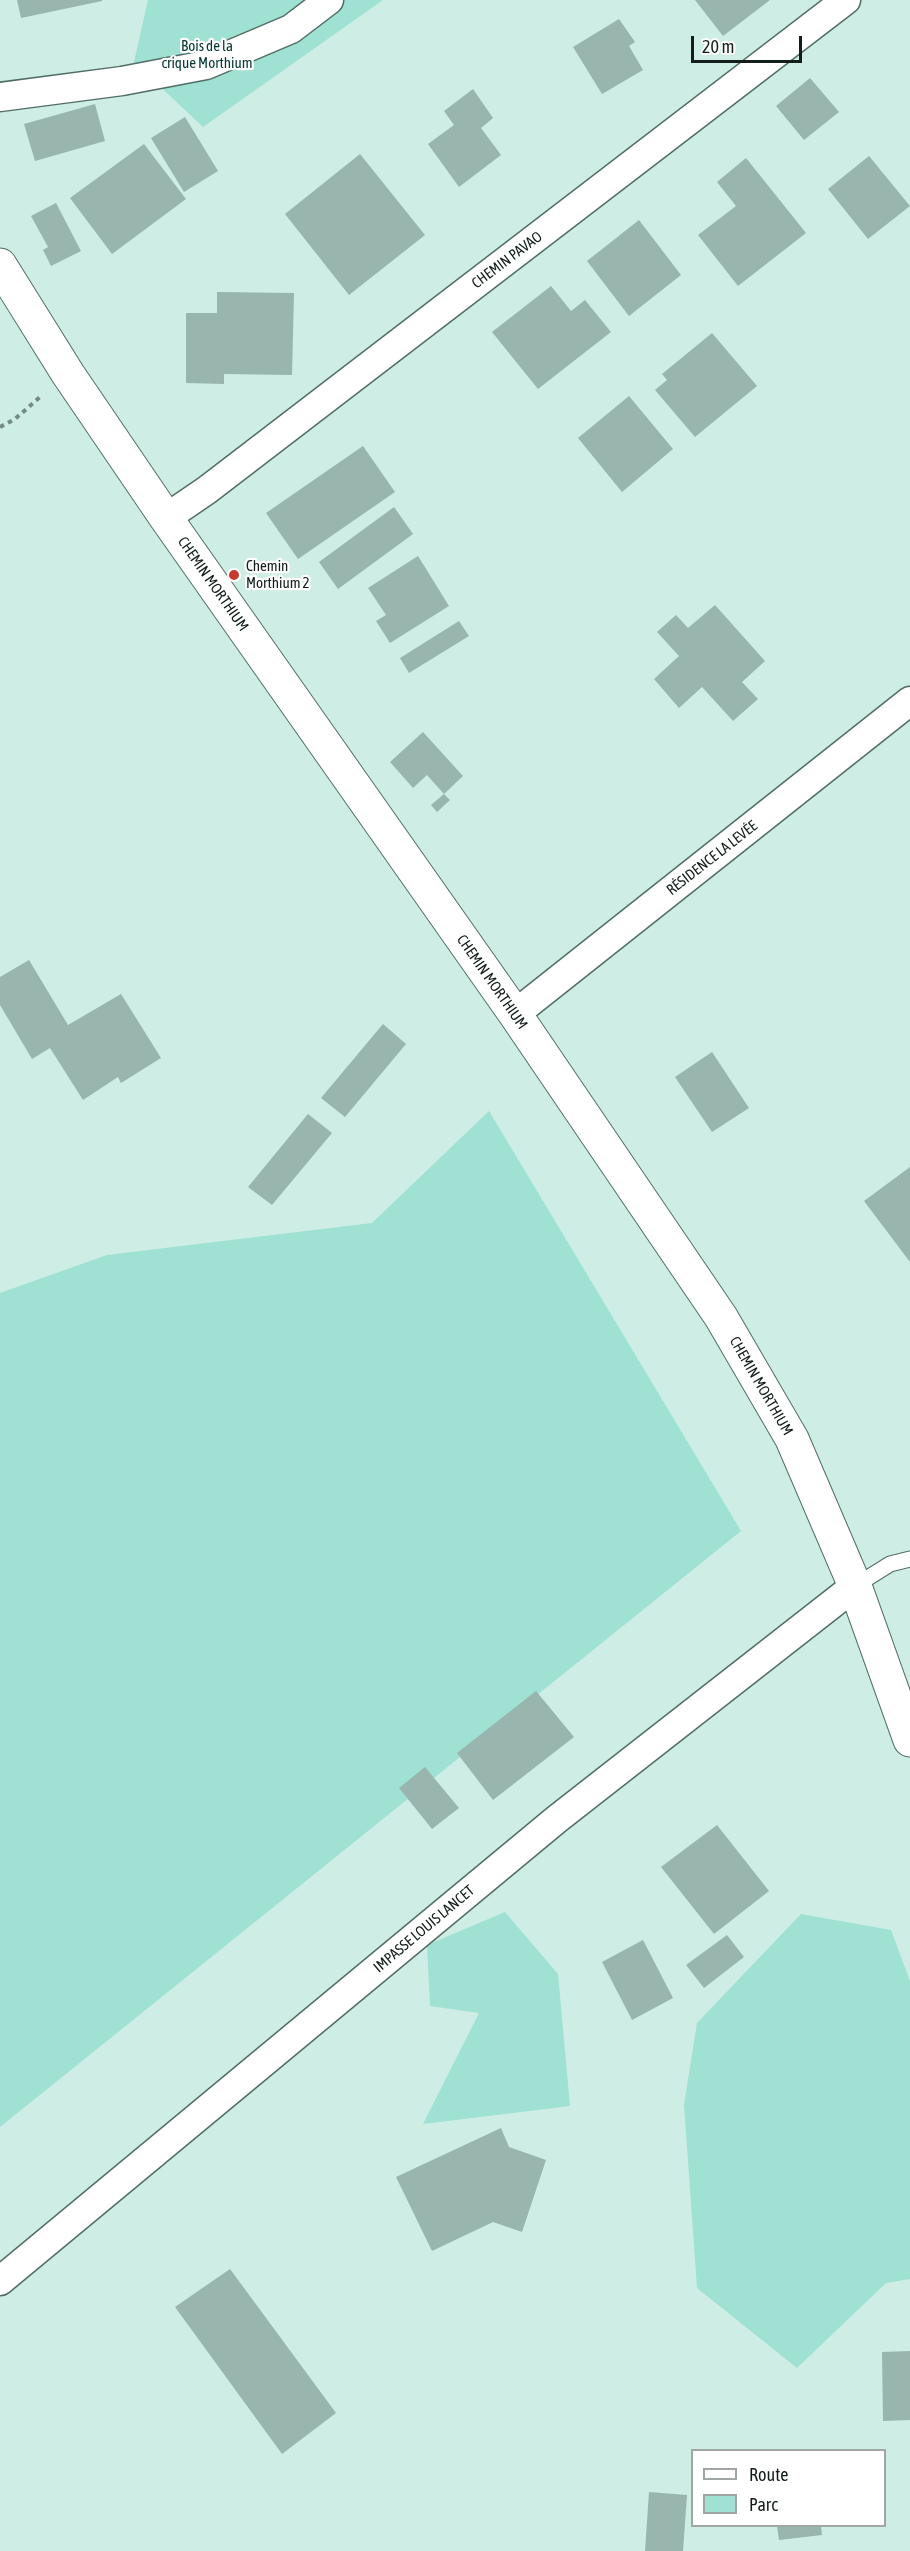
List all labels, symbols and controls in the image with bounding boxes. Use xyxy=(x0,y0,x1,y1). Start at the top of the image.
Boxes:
scale bar xyxy=(694,24,805,62)
text: 20 m xyxy=(702,36,734,57)
park label: Bois de la crique Morthium xyxy=(161,37,253,72)
street label: CHEMIN PAVAO xyxy=(468,228,546,292)
street label: CHEMIN MORTHIUM xyxy=(174,533,252,635)
place label: Chemin Morthium 2 xyxy=(246,557,310,592)
marker: Chemin Morthium 2 xyxy=(227,568,241,582)
street label: RÉSIDENCE LA LEVÉE xyxy=(663,817,761,899)
street label: CHEMIN MORTHIUM xyxy=(453,931,531,1033)
street label: CHEMIN MORTHIUM xyxy=(725,1333,797,1439)
street label: IMPASSE LOUIS LANCET xyxy=(370,1882,478,1976)
legend xyxy=(691,2449,886,2527)
text: Route xyxy=(749,2464,788,2485)
text: Parc xyxy=(749,2494,778,2515)

